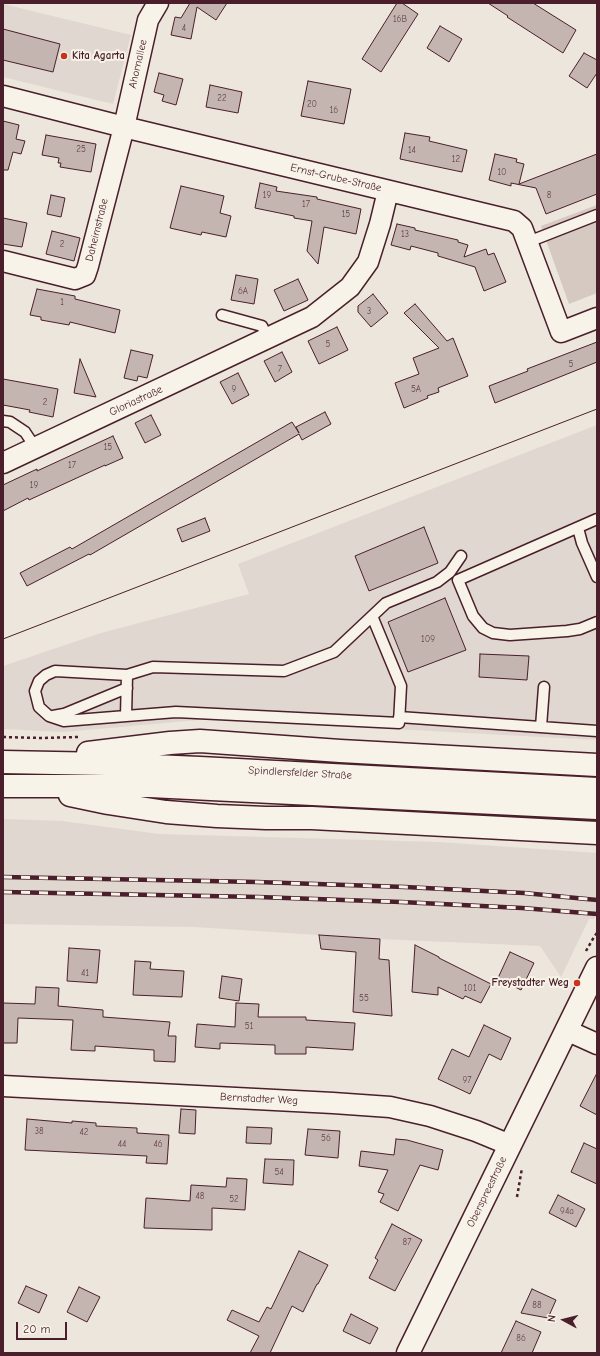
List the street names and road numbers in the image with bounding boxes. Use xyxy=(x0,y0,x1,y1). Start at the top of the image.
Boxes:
street label: Ahornallee xyxy=(126,38,150,90)
street label: Ernst-Grube-Straße xyxy=(289,161,383,195)
street label: Daheimstraße xyxy=(83,197,111,263)
street label: Gloriastraße xyxy=(107,383,165,419)
street label: Spindlersfelder Straße xyxy=(248,764,352,782)
street label: Bernstadter Weg xyxy=(220,1090,298,1108)
street label: Oberspreestraße xyxy=(464,1154,510,1230)

